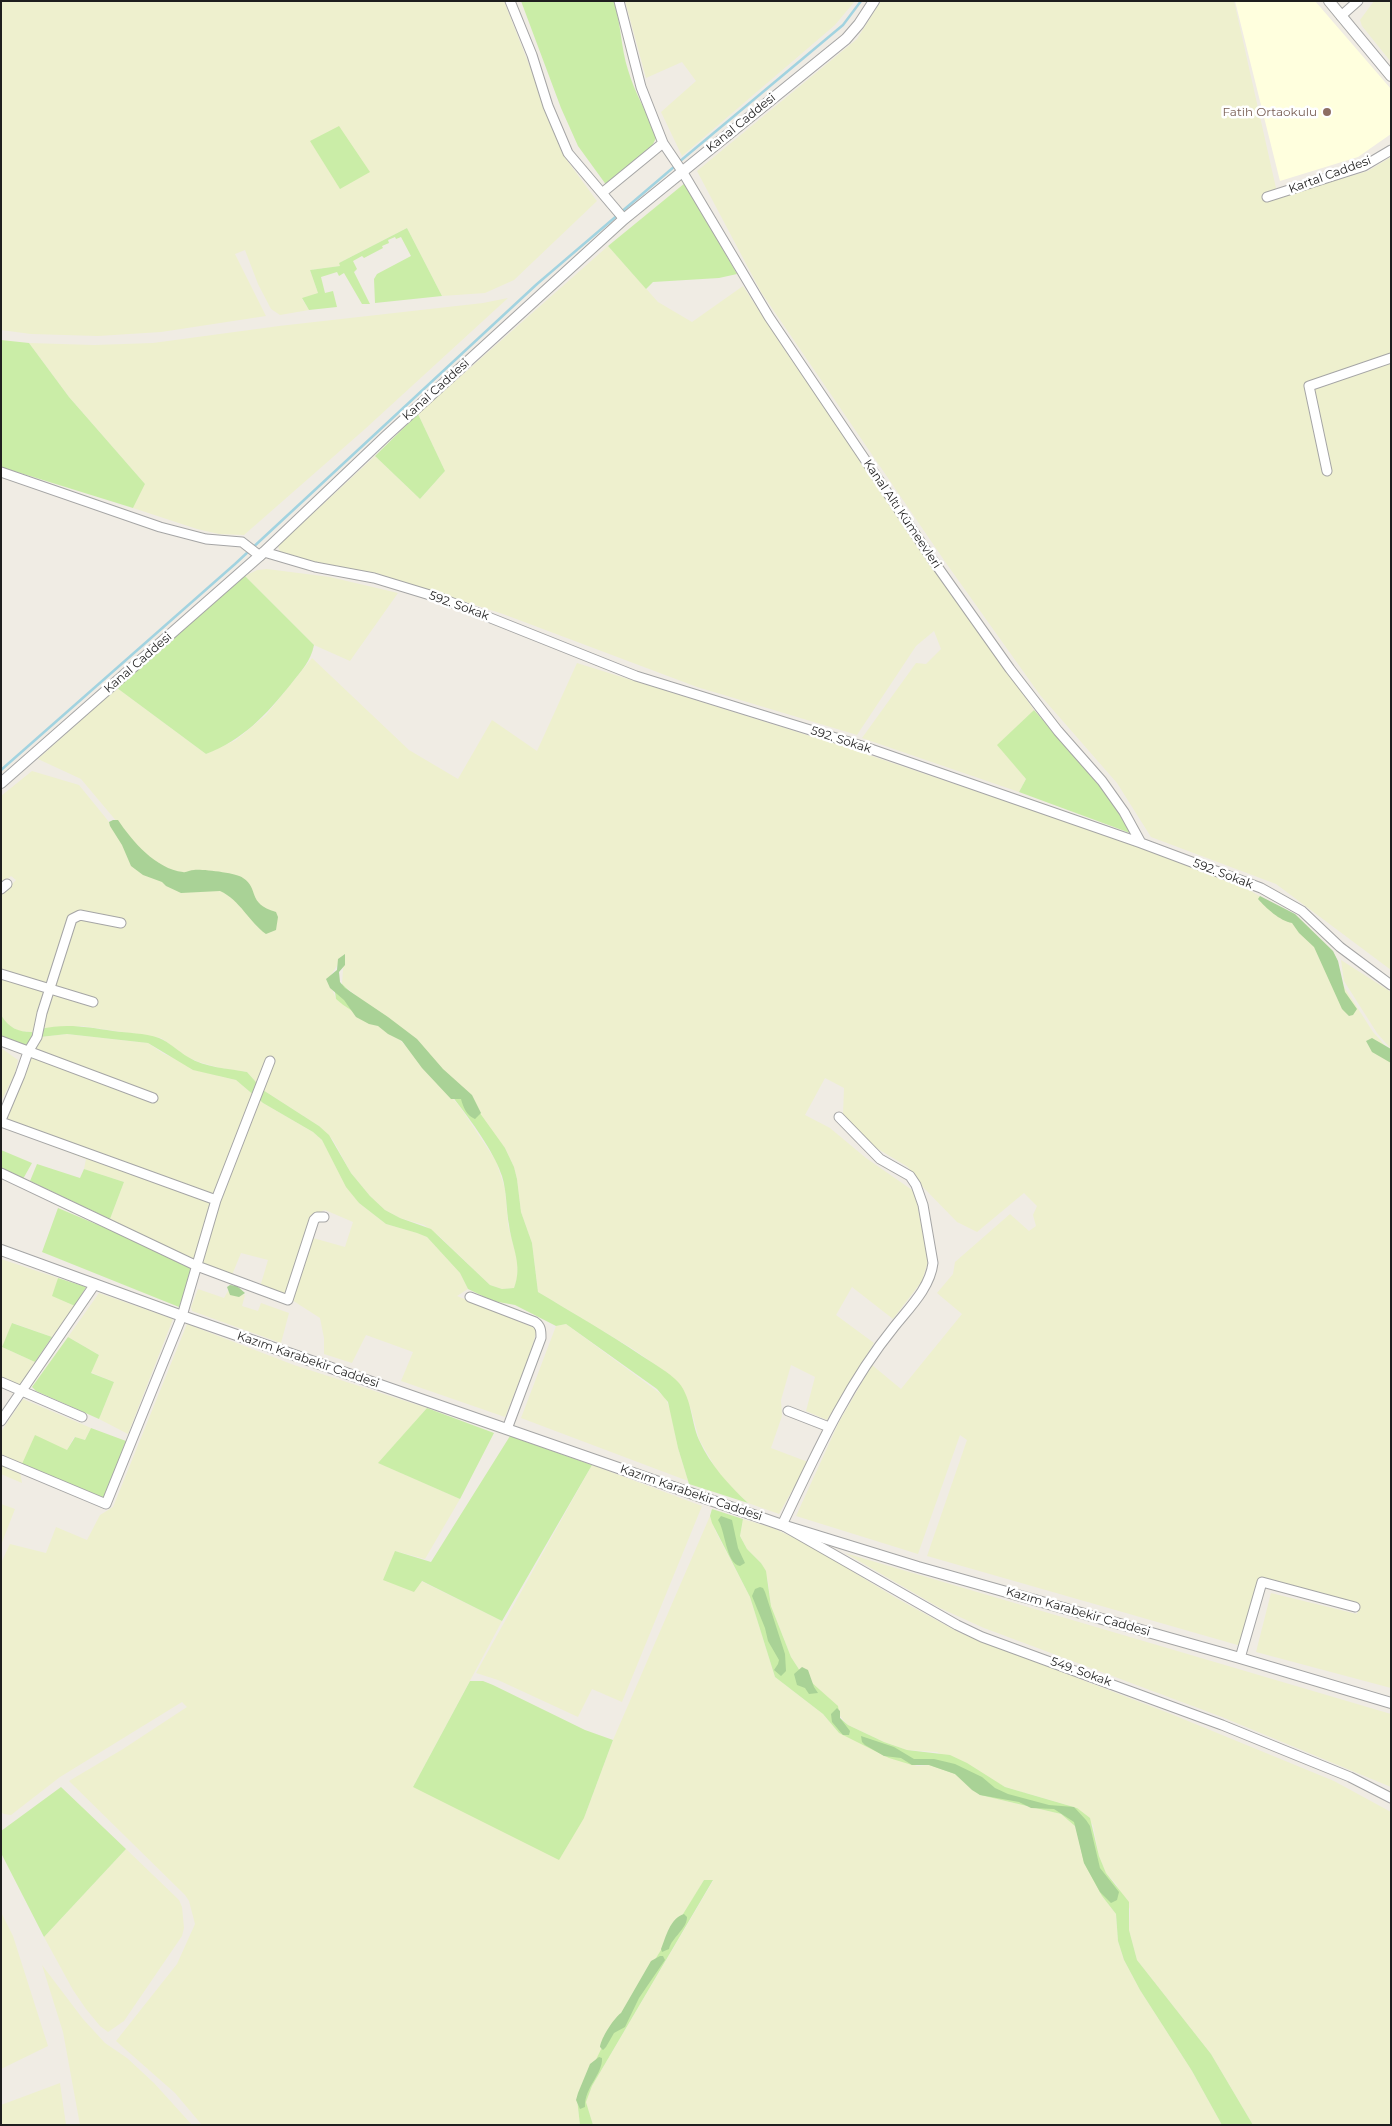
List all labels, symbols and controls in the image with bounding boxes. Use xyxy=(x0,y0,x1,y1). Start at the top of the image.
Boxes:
street label: Kanal Caddesi xyxy=(703,91,779,155)
place label: Fatih Ortaokulu xyxy=(1223,105,1317,119)
marker: Fatih Ortaokulu xyxy=(1321,106,1333,118)
street label: Kartal Caddesi xyxy=(1287,153,1373,197)
street label: Kanal Caddesi xyxy=(400,356,472,424)
street label: Kanal Altı Kümeevleri xyxy=(860,457,944,571)
street label: 592. Sokak xyxy=(427,588,491,624)
street label: Kanal Caddesi xyxy=(101,630,175,696)
street label: 592. Sokak xyxy=(809,723,873,757)
street label: 592. Sokak xyxy=(1191,856,1255,892)
street label: Kazım Karabekir Caddesi xyxy=(235,1329,381,1391)
street label: Kazım Karabekir Caddesi xyxy=(618,1462,764,1524)
street label: Kazım Karabekir Caddesi xyxy=(1004,1584,1152,1640)
street label: 549. Sokak xyxy=(1049,1654,1113,1690)

